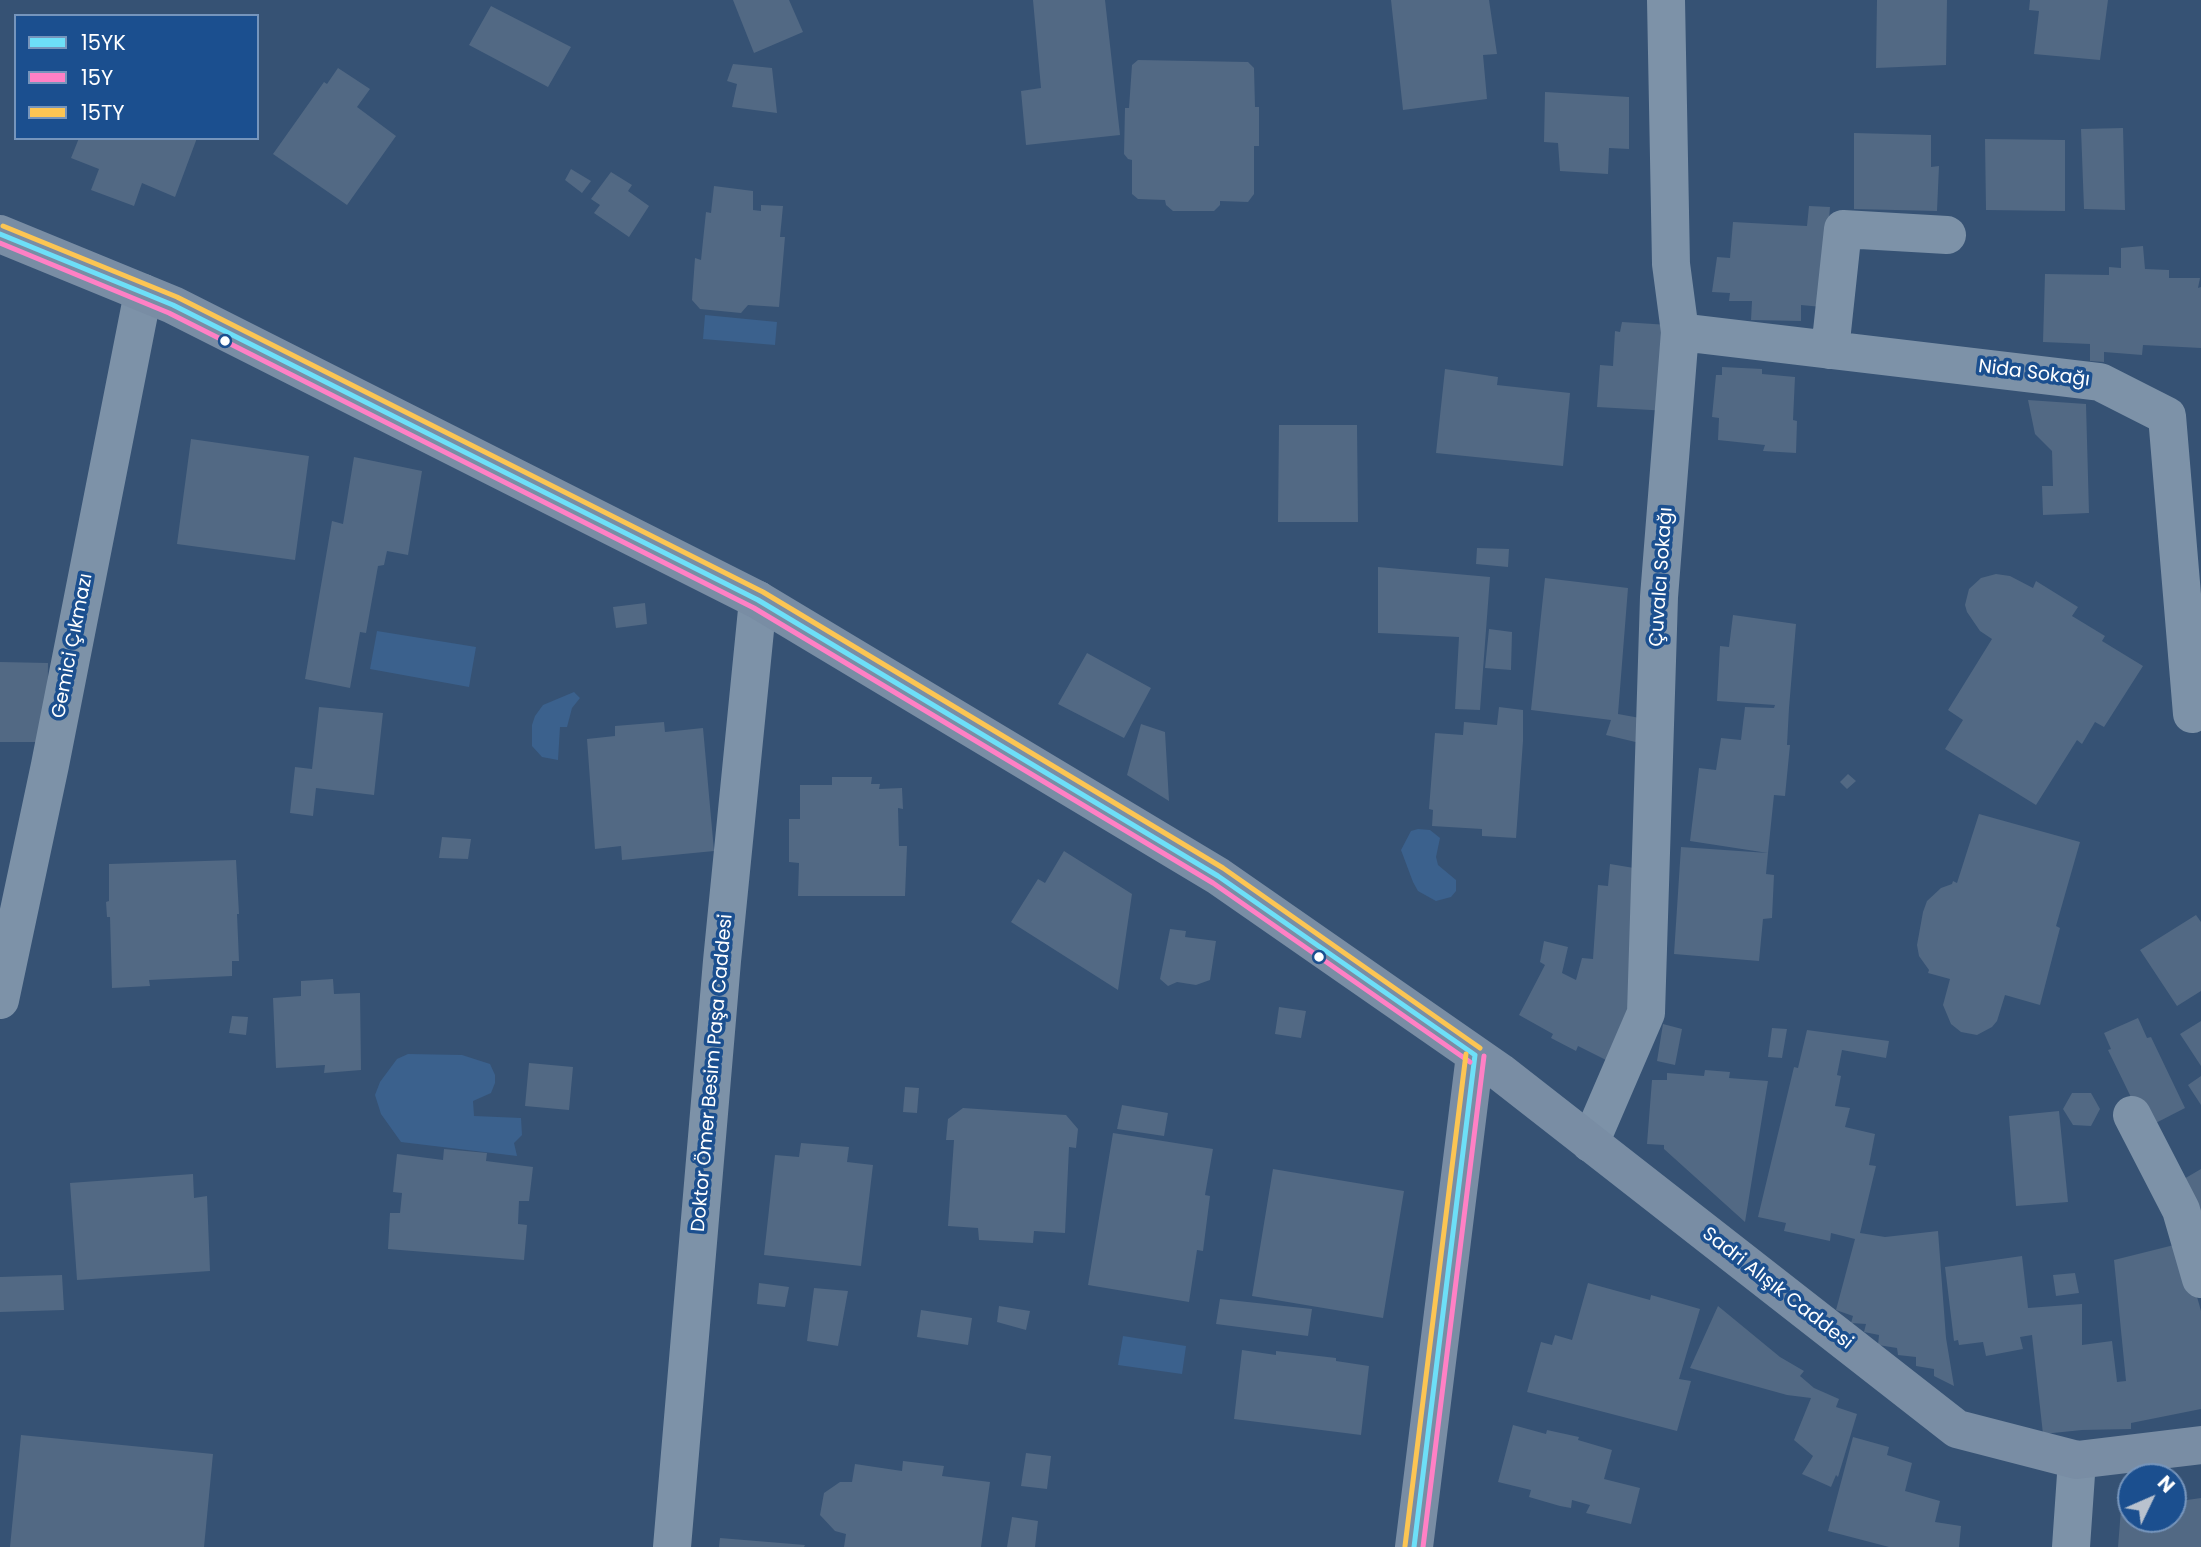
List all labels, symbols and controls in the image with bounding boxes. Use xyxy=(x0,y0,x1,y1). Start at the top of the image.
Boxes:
legend xyxy=(14,14,259,140)
text: 15YK xyxy=(81,28,126,57)
text: 15Y xyxy=(81,63,113,92)
text: 15TY xyxy=(81,98,125,127)
unlabelled marker xyxy=(218,334,232,348)
street label: Nida Sokağı xyxy=(1977,356,2091,392)
street label: Çuvalcı Sokağı xyxy=(1646,507,1678,647)
street label: Gemici Çıkmazı xyxy=(48,572,98,720)
street label: Doktor Ömer Besim Paşa Caddesi xyxy=(688,913,738,1233)
unlabelled marker xyxy=(1312,950,1326,964)
street label: Sadri Alışık Caddesi xyxy=(1697,1223,1857,1355)
north arrow xyxy=(2117,1463,2187,1533)
text: N xyxy=(2151,1470,2181,1499)

